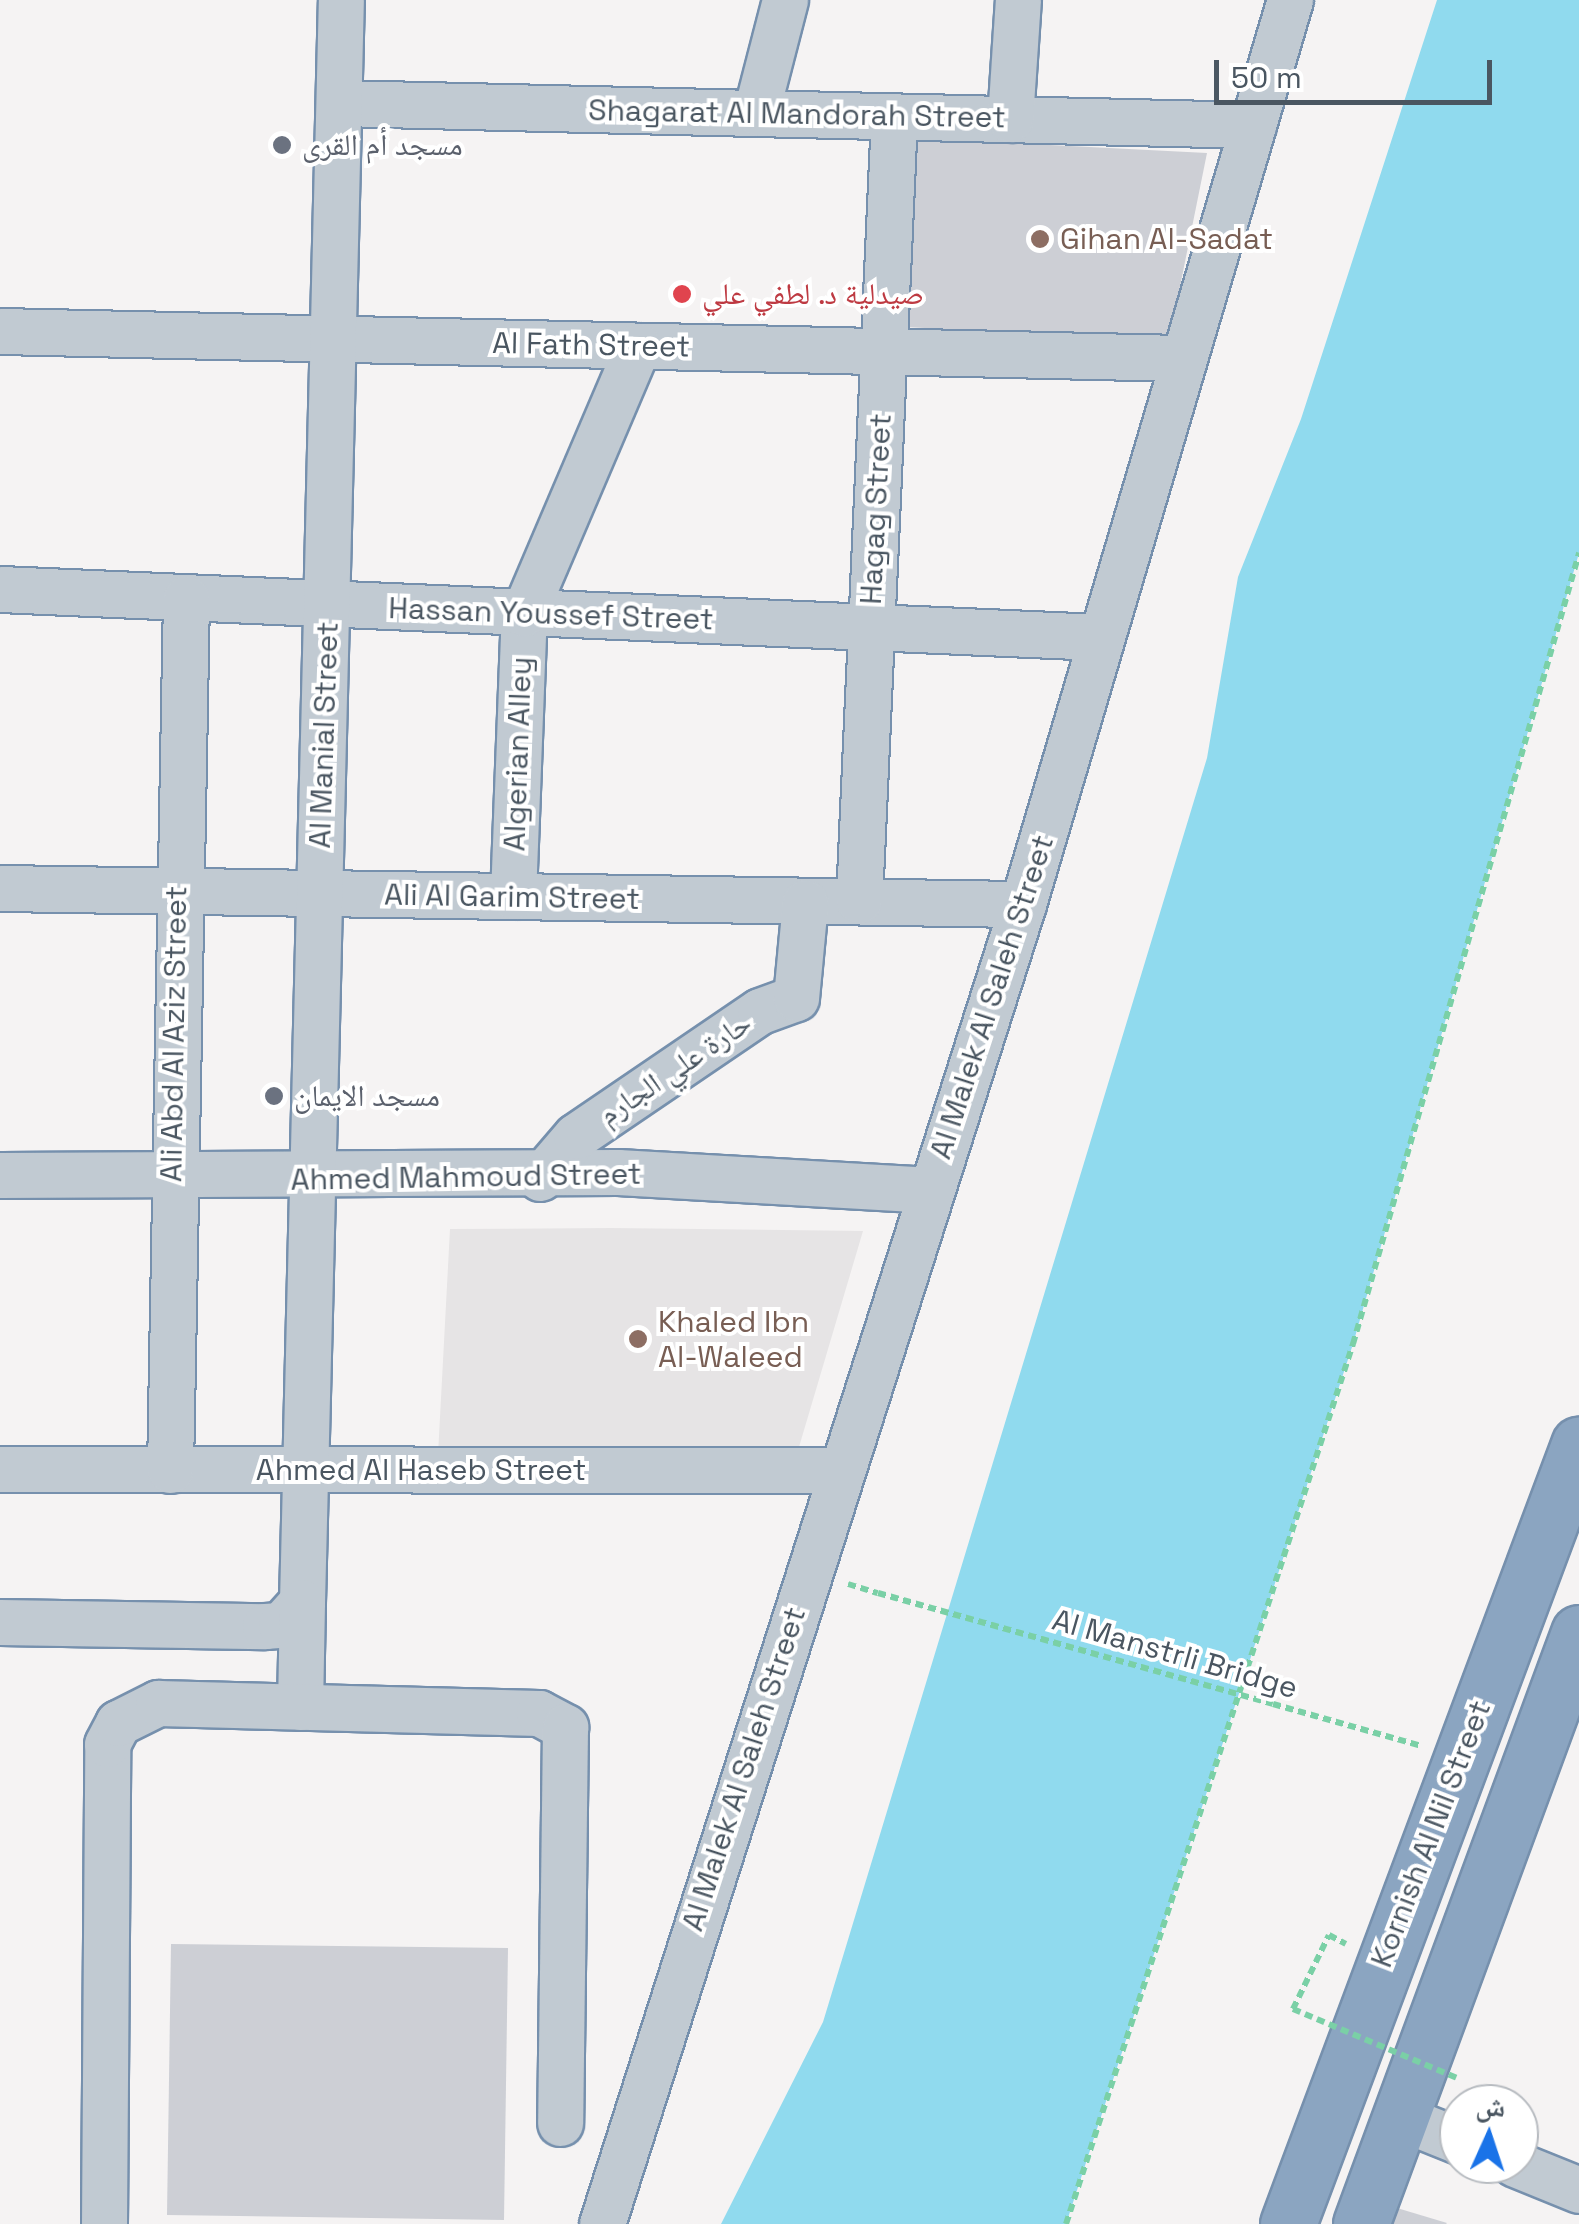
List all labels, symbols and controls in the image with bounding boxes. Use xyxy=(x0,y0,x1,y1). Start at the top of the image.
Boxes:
scale bar xyxy=(1219,40,1496,102)
text: 50 m xyxy=(1231,58,1302,97)
street label: Shagarat Al Mandorah Street xyxy=(588,92,1006,136)
place label: مسجد أم القرى xyxy=(302,127,463,163)
marker: مسجد أم القرى xyxy=(271,134,293,156)
place label: Gihan Al-Sadat xyxy=(1060,221,1273,257)
marker: Gihan Al-Sadat xyxy=(1029,228,1051,250)
place label: صيدلية د. لطفي علي xyxy=(702,276,925,312)
marker: صيدلية د. لطفي علي xyxy=(671,283,693,305)
street label: Al Fath Street xyxy=(492,325,690,365)
street label: Hagag Street xyxy=(853,413,899,605)
street label: Hassan Youssef Street xyxy=(388,590,714,638)
street label: Al Manial Street xyxy=(302,621,346,849)
street label: Algerian Alley xyxy=(497,656,539,852)
street label: Al Malek Al Saleh Street xyxy=(923,830,1061,1164)
street label: Ali Al Garim Street xyxy=(384,877,640,917)
street label: Ali Abd Al Aziz Street xyxy=(153,885,195,1183)
street label: حارة علي الجارم xyxy=(592,1005,758,1133)
place label: مسجد الايمان xyxy=(294,1078,440,1114)
marker: مسجد الايمان xyxy=(263,1085,285,1107)
street label: Ahmed Mahmoud Street xyxy=(290,1156,642,1198)
place label: Khaled Ibn Al-Waleed xyxy=(658,1304,809,1374)
marker: Khaled Ibn Al-Waleed xyxy=(627,1328,649,1350)
street label: Ahmed Al Haseb Street xyxy=(256,1452,586,1488)
street label: Al Malek Al Saleh Street xyxy=(675,1602,813,1936)
street label: Al Manstrli Bridge xyxy=(1048,1602,1302,1706)
street label: Kornish Al Nil Street xyxy=(1363,1695,1499,1973)
north arrow xyxy=(1439,2084,1539,2184)
text: ش xyxy=(1475,2087,1506,2125)

